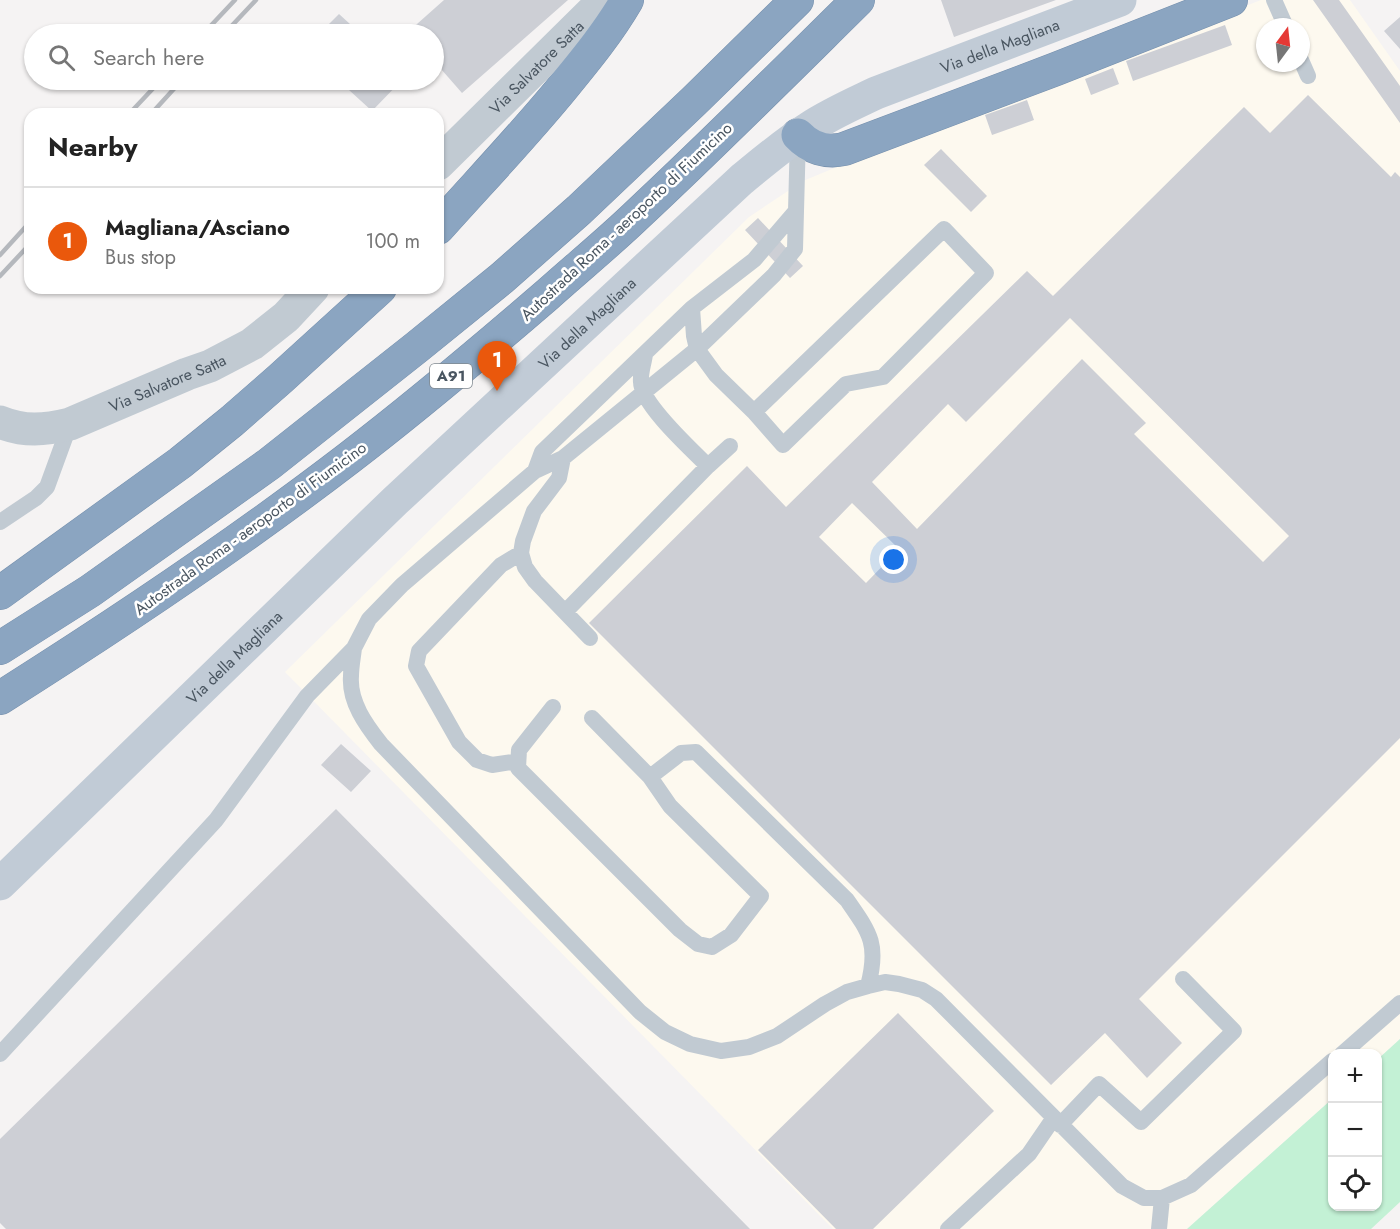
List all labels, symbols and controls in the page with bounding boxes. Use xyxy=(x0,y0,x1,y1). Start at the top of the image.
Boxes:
street label: Via della Magliana xyxy=(937,13,1063,79)
street label: Via Salvatore Satta xyxy=(484,15,589,119)
north arrow xyxy=(1256,18,1310,72)
search box xyxy=(24,24,444,90)
icon: search xyxy=(45,41,78,74)
text: Search here xyxy=(93,41,204,73)
street label: Autostrada Roma - aeroporto di Fiumicino xyxy=(515,117,737,326)
text: Nearby xyxy=(48,128,137,166)
text: Magliana/Asciano xyxy=(105,211,290,243)
text: 1 xyxy=(62,227,73,256)
text: 100 m xyxy=(365,227,420,256)
text: Bus stop xyxy=(105,243,176,272)
street label: Via della Magliana xyxy=(533,272,641,375)
pin: 1 xyxy=(478,342,516,391)
street label: Via Salvatore Satta xyxy=(105,349,230,418)
road number: A91 xyxy=(430,364,472,388)
street label: Autostrada Roma - aeroporto di Fiumicino xyxy=(129,436,371,621)
your location xyxy=(879,545,908,574)
street label: Via della Magliana xyxy=(181,605,288,710)
map controls xyxy=(1328,1049,1382,1211)
button: + xyxy=(1328,1049,1382,1103)
button: − xyxy=(1328,1103,1382,1157)
button: locate xyxy=(1328,1157,1382,1211)

